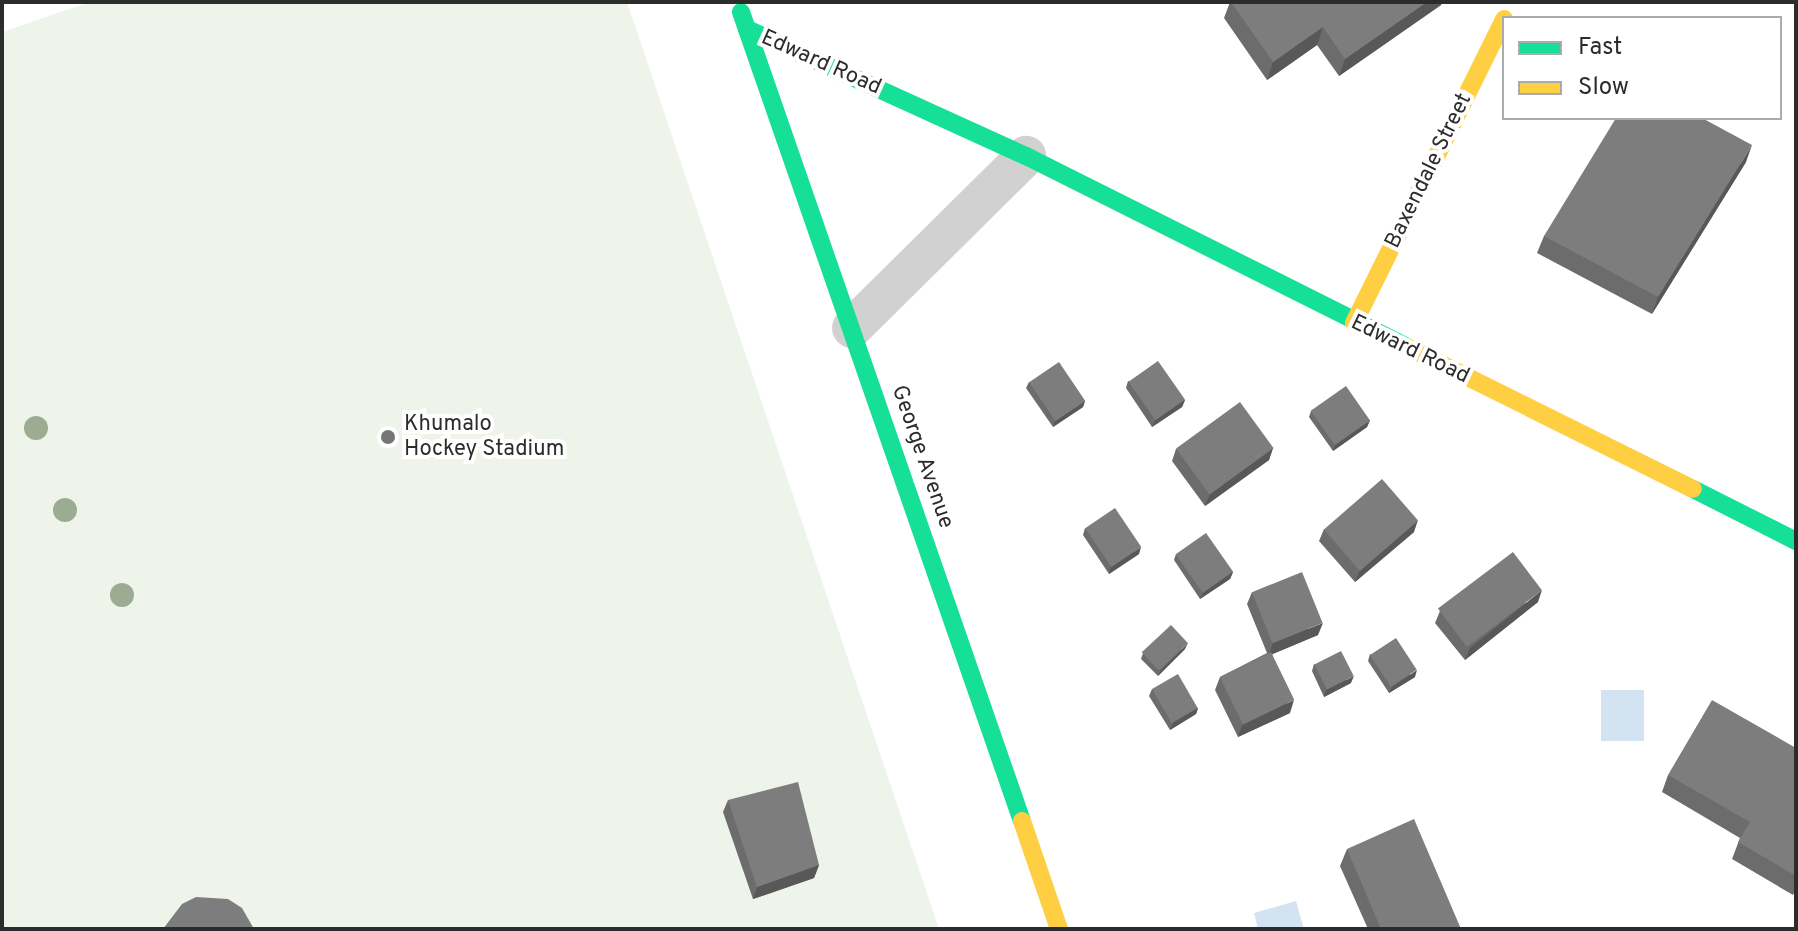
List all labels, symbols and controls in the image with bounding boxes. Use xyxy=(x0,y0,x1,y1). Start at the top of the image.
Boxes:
legend xyxy=(1502,16,1782,120)
street label: Edward Road xyxy=(757,25,885,101)
text: Fast xyxy=(1578,33,1622,63)
text: Slow xyxy=(1578,73,1629,103)
street label: Baxendale Street xyxy=(1380,89,1478,253)
street label: Edward Road xyxy=(1346,310,1474,390)
street label: George Avenue xyxy=(885,382,959,532)
place label: Khumalo Hockey Stadium xyxy=(404,411,564,462)
marker: Khumalo Hockey Stadium xyxy=(379,428,397,446)

